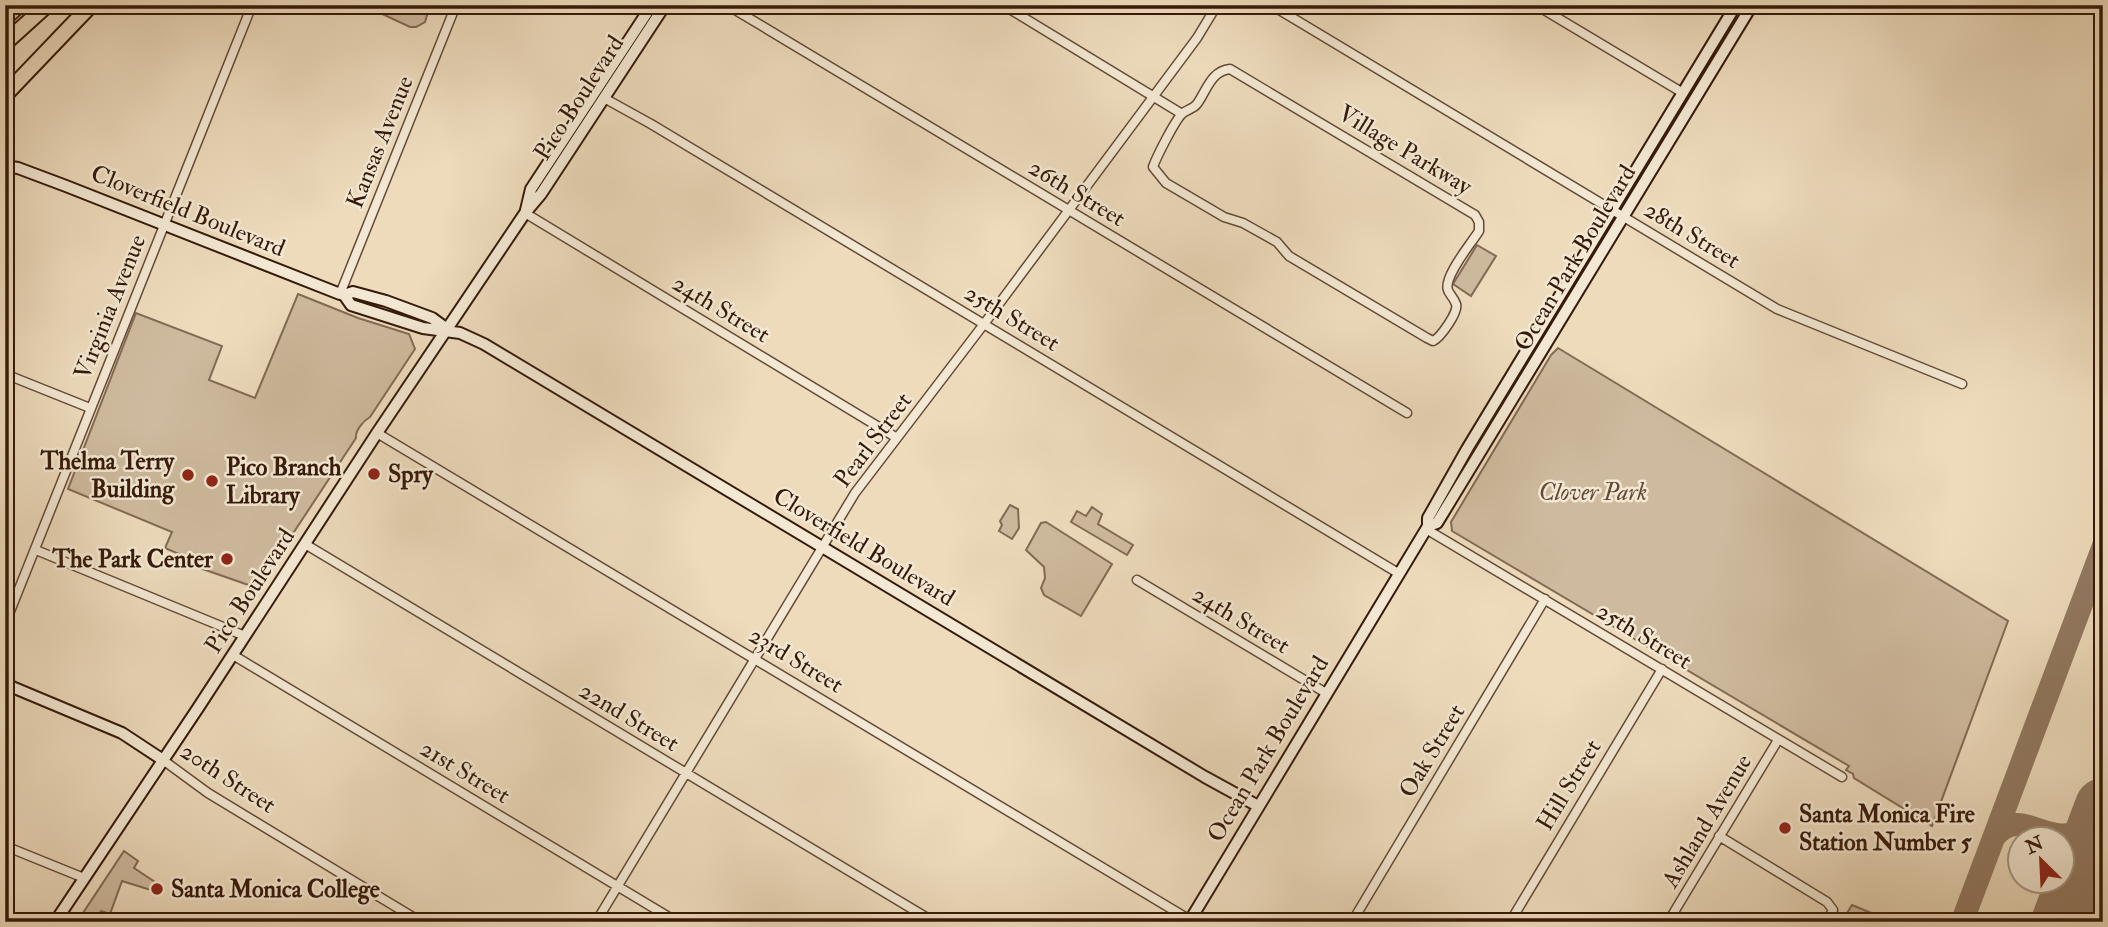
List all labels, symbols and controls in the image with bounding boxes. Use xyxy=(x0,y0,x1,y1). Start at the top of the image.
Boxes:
street label: Pico Boulevard xyxy=(527,29,631,166)
street label: Kansas Avenue xyxy=(339,71,421,213)
street label: Village Parkway xyxy=(1332,98,1478,202)
street label: 26th Street xyxy=(1023,152,1131,234)
street label: Cloverfield Boulevard xyxy=(86,158,290,264)
street label: Ocean Park Boulevard xyxy=(1507,159,1643,357)
street label: 28th Street xyxy=(1638,194,1746,276)
street label: Virginia Avenue xyxy=(67,230,153,384)
street label: 24th Street xyxy=(667,268,776,350)
street label: 25th Street xyxy=(959,277,1066,359)
street label: Pearl Street xyxy=(827,386,919,494)
place label: Thelma Terry Building xyxy=(40,446,175,505)
place label: Pico Branch Library xyxy=(226,452,342,511)
place label: Spry xyxy=(388,459,434,490)
marker: Spry xyxy=(366,466,382,482)
marker: Thelma Terry Building xyxy=(180,467,196,483)
marker: Pico Branch Library xyxy=(204,473,220,489)
park label: Clover Park xyxy=(1539,477,1647,508)
street label: Cloverfield Boulevard xyxy=(767,480,961,614)
street label: Pico Boulevard xyxy=(198,522,302,659)
place label: The Park Center xyxy=(51,544,214,575)
marker: The Park Center xyxy=(219,551,235,567)
street label: 24th Street xyxy=(1187,579,1296,661)
street label: 25th Street xyxy=(1591,595,1698,677)
street label: 23rd Street xyxy=(743,620,849,700)
street label: Ocean Park Boulevard xyxy=(1200,650,1336,848)
street label: 22nd Street xyxy=(573,675,685,759)
street label: Oak Street xyxy=(1392,698,1472,803)
street label: 21st Street xyxy=(414,733,516,811)
street label: Hill Street xyxy=(1530,733,1608,836)
street label: 20th Street xyxy=(174,736,282,820)
street label: Ashland Avenue xyxy=(1654,748,1759,894)
place label: Santa Monica Fire Station Number 5 xyxy=(1799,799,1975,858)
marker: Santa Monica Fire Station Number 5 xyxy=(1777,820,1793,836)
north arrow xyxy=(2007,825,2076,895)
text: N xyxy=(2021,831,2048,860)
place label: Santa Monica College xyxy=(171,874,380,905)
marker: Santa Monica College xyxy=(149,881,165,897)

